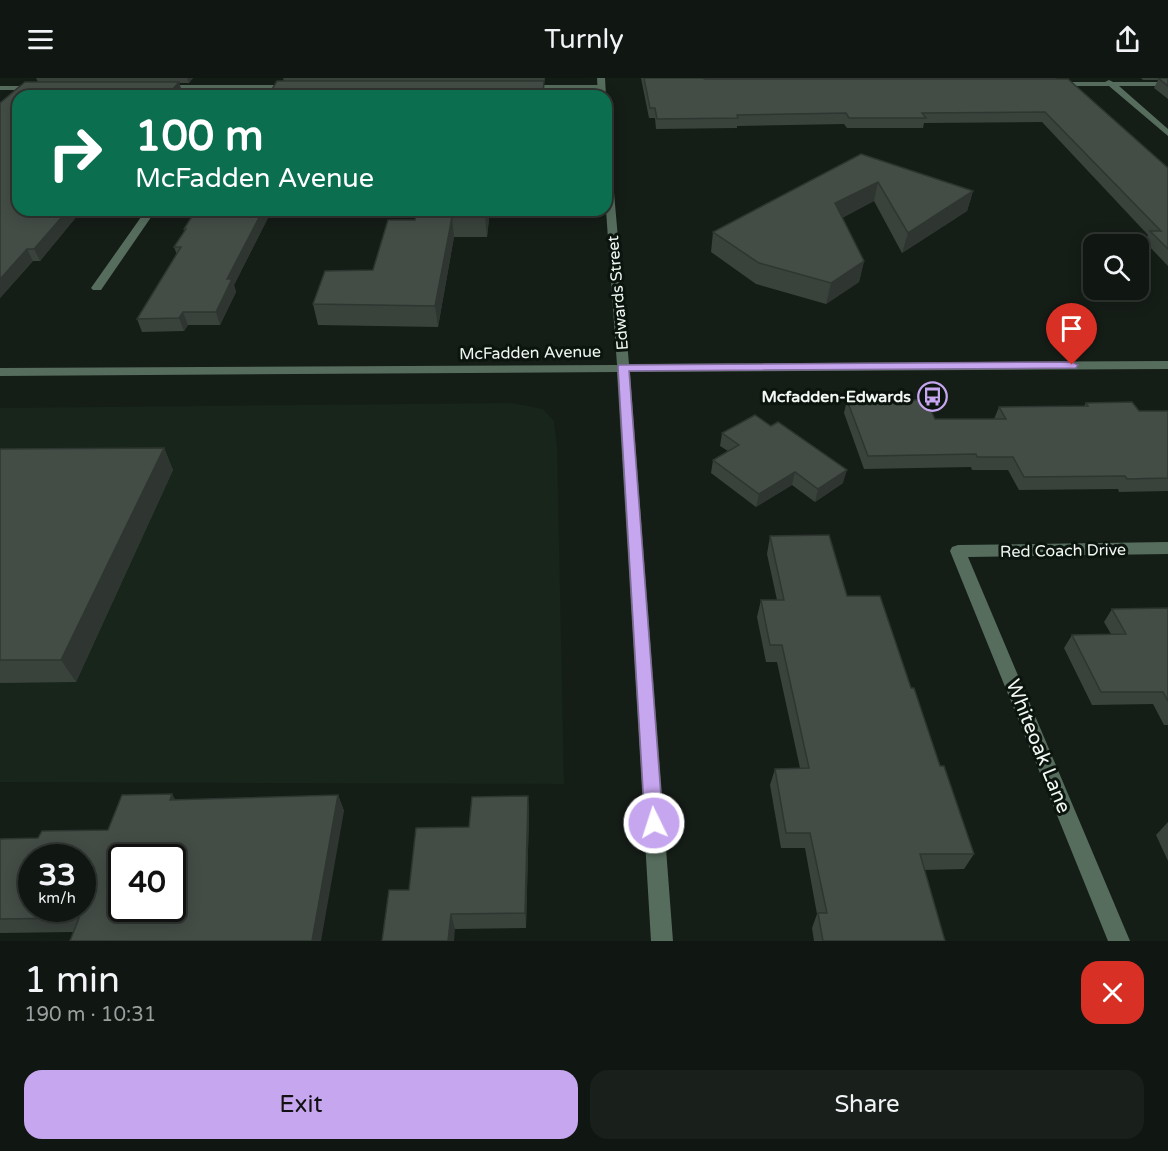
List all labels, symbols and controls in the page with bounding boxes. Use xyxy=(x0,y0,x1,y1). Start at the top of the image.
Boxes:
icon: menu xyxy=(24,23,57,56)
text: Turnly xyxy=(544,23,624,56)
icon: share xyxy=(1111,23,1144,56)
text: 100 m xyxy=(135,111,264,162)
icon: right xyxy=(36,114,114,192)
text: McFadden Avenue xyxy=(135,162,374,195)
map controls xyxy=(1083,234,1149,300)
button: search xyxy=(1083,234,1149,300)
street label: Edwards Street xyxy=(603,235,633,351)
pin xyxy=(1046,303,1097,365)
icon: arrive xyxy=(1055,312,1088,345)
street label: McFadden Avenue xyxy=(459,342,601,364)
bus stop icon: Mcfadden-Edwards xyxy=(916,380,948,412)
place label: Mcfadden-Edwards xyxy=(762,387,911,407)
street label: Red Coach Drive xyxy=(1000,540,1126,562)
street label: Whiteoak Lane xyxy=(1000,676,1076,817)
position arrow xyxy=(622,791,686,855)
speed limit sign: 40 xyxy=(108,844,186,922)
text: 33 xyxy=(38,857,76,894)
text: km/h xyxy=(38,889,76,907)
text: 1 min xyxy=(24,959,120,1002)
button: close xyxy=(1081,961,1144,1024)
text: 190 m · 10:31 xyxy=(24,1003,156,1027)
button: Exit xyxy=(24,1070,578,1139)
button: Share xyxy=(590,1070,1144,1139)

